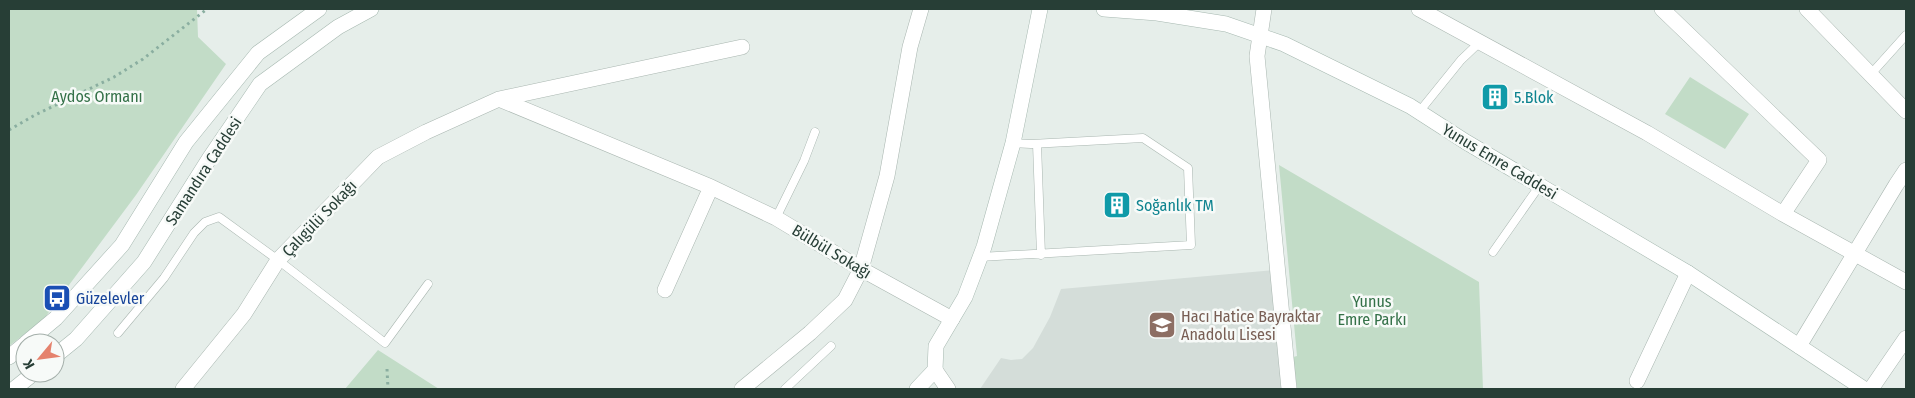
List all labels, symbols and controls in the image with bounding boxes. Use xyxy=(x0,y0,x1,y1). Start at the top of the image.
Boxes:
building icon: 5.Blok xyxy=(1480,82,1510,112)
park label: Aydos Ormanı xyxy=(51,87,143,106)
place label: 5.Blok xyxy=(1514,88,1554,107)
street label: Samandıra Caddesi xyxy=(161,114,246,229)
street label: Yunus Emre Caddesi xyxy=(1439,120,1561,203)
street label: Çalıgülü Sokağı xyxy=(278,176,361,261)
building icon: Soğanlık TM xyxy=(1102,190,1132,220)
place label: Soğanlık TM xyxy=(1136,196,1214,215)
street label: Bülbül Sokağı xyxy=(789,220,875,282)
bus stop icon: Güzelevler xyxy=(42,283,72,313)
place label: Güzelevler xyxy=(76,289,145,308)
park label: Yunus Emre Parkı xyxy=(1338,292,1406,329)
place label: Hacı Hatice Bayraktar Anadolu Lisesi xyxy=(1181,307,1321,344)
school or university icon: Hacı Hatice Bayraktar Anadolu Lisesi xyxy=(1147,310,1177,340)
north arrow xyxy=(15,333,65,383)
text: K xyxy=(19,356,38,372)

